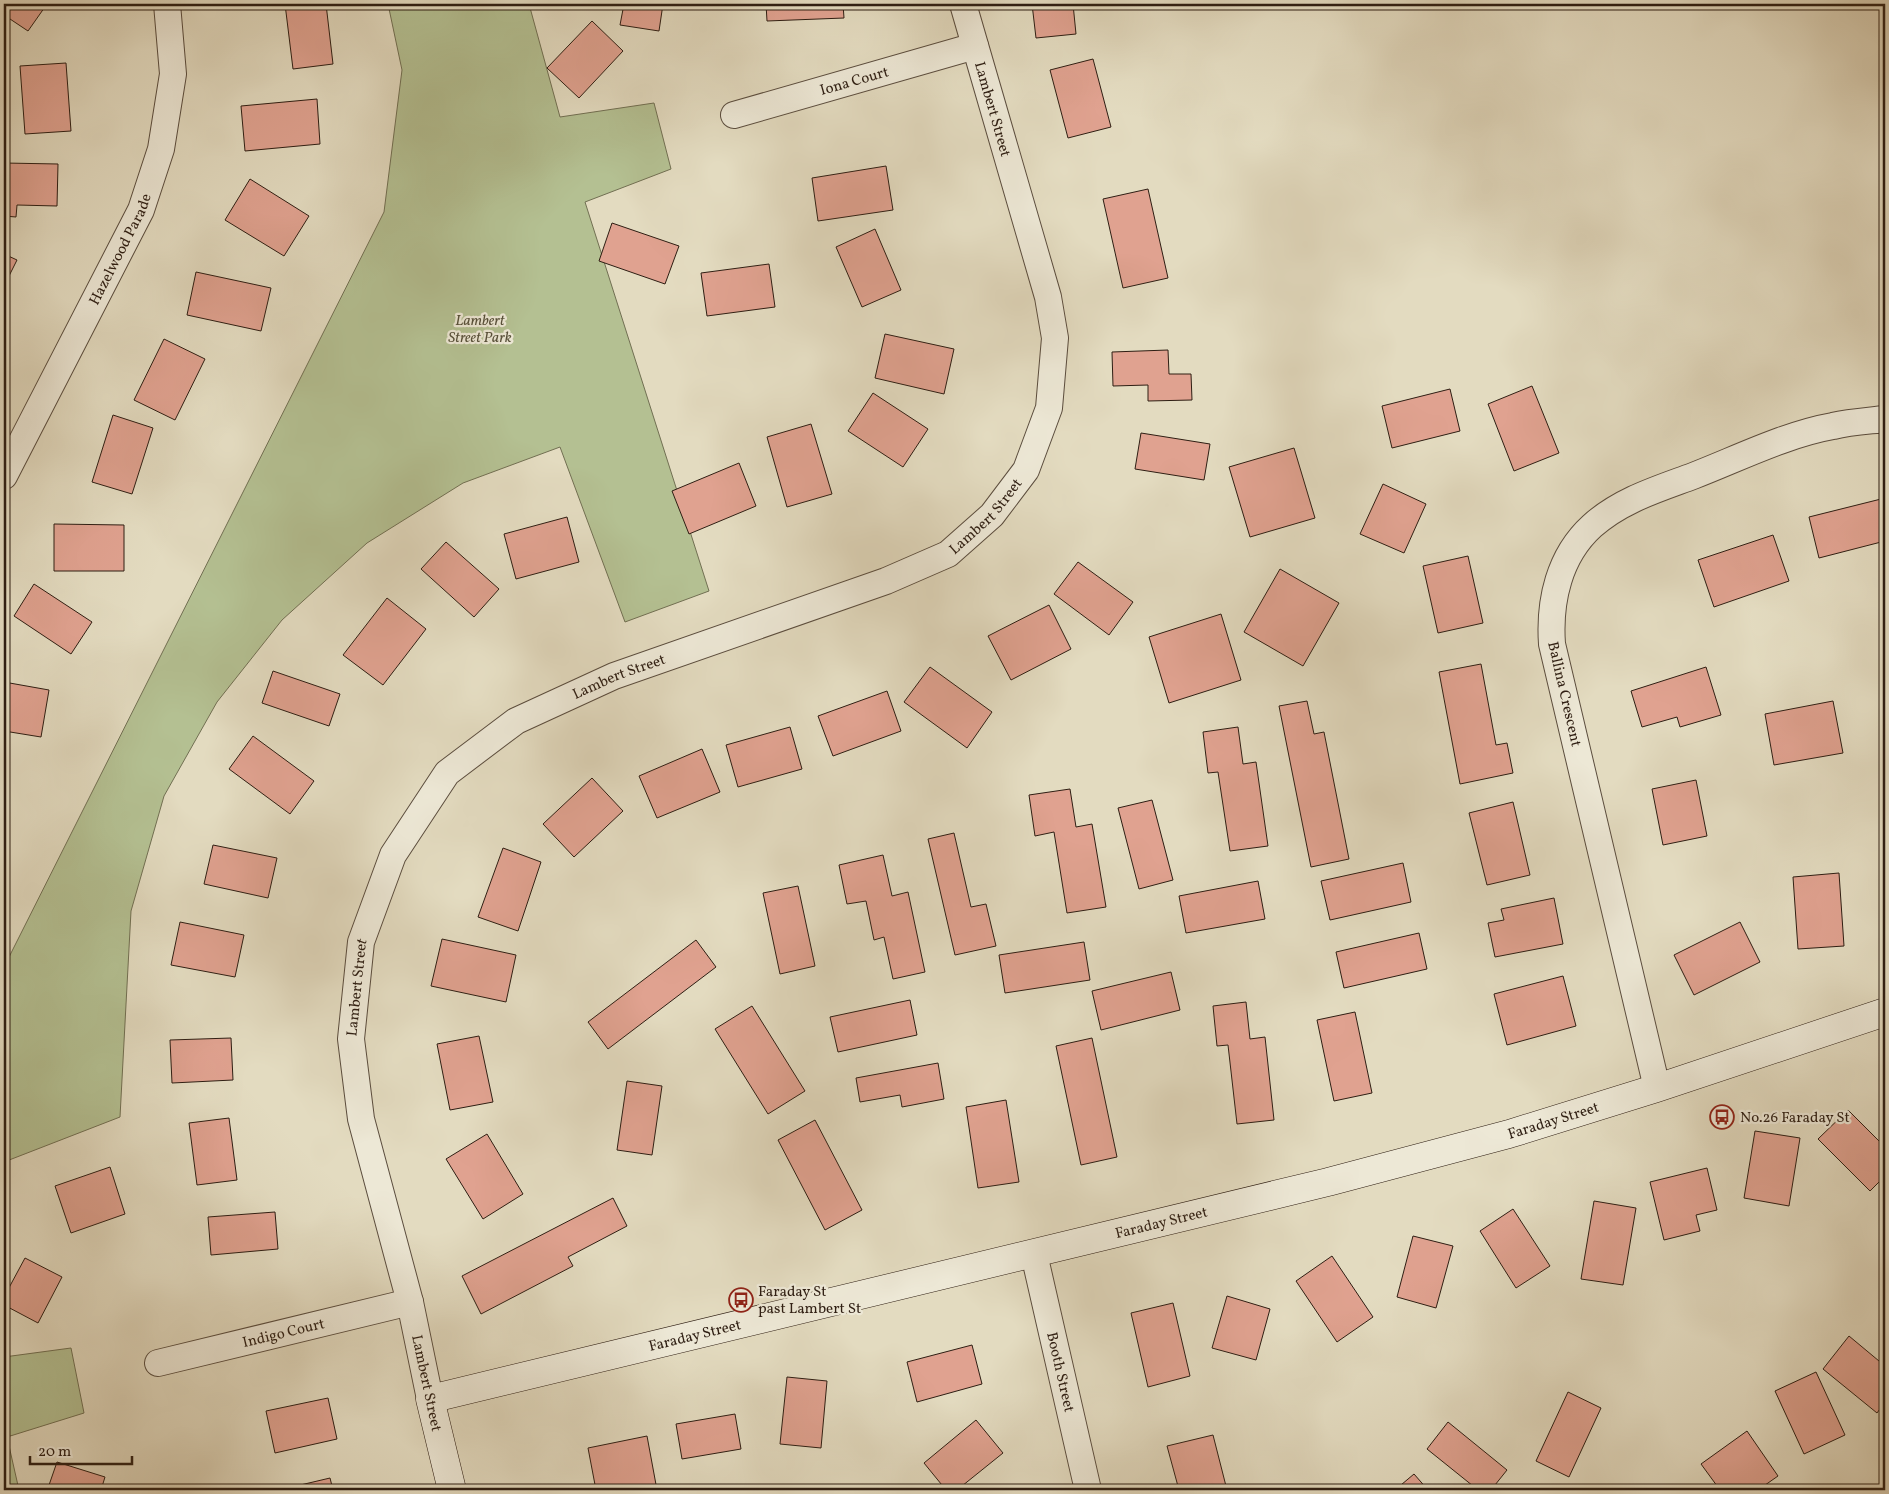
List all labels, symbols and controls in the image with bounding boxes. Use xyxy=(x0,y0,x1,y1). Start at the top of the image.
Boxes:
street label: Lambert Street xyxy=(968,59,1015,160)
street label: Iona Court xyxy=(818,62,891,102)
street label: Hazelwood Parade xyxy=(85,191,158,309)
park label: Lambert Street Park xyxy=(448,311,512,349)
street label: Lambert Street xyxy=(945,475,1028,560)
street label: Ballina Crescent xyxy=(1541,640,1586,749)
street label: Lambert Street xyxy=(569,650,668,706)
street label: Lambert Street xyxy=(342,936,374,1038)
street label: Faraday Street xyxy=(1505,1098,1602,1146)
bus stop icon: No.26 Faraday St xyxy=(1709,1104,1735,1130)
place label: No.26 Faraday St xyxy=(1740,1108,1850,1129)
street label: Faraday Street xyxy=(1113,1202,1210,1245)
place label: Faraday St past Lambert St xyxy=(758,1282,861,1320)
bus stop icon: Faraday St past Lambert St xyxy=(728,1287,754,1313)
street label: Indigo Court xyxy=(241,1314,327,1354)
street label: Faraday Street xyxy=(647,1315,743,1358)
street label: Booth Street xyxy=(1040,1330,1079,1415)
street label: Lambert Street xyxy=(405,1333,446,1434)
scale bar xyxy=(30,1434,132,1466)
text: 20 m xyxy=(38,1442,71,1463)

